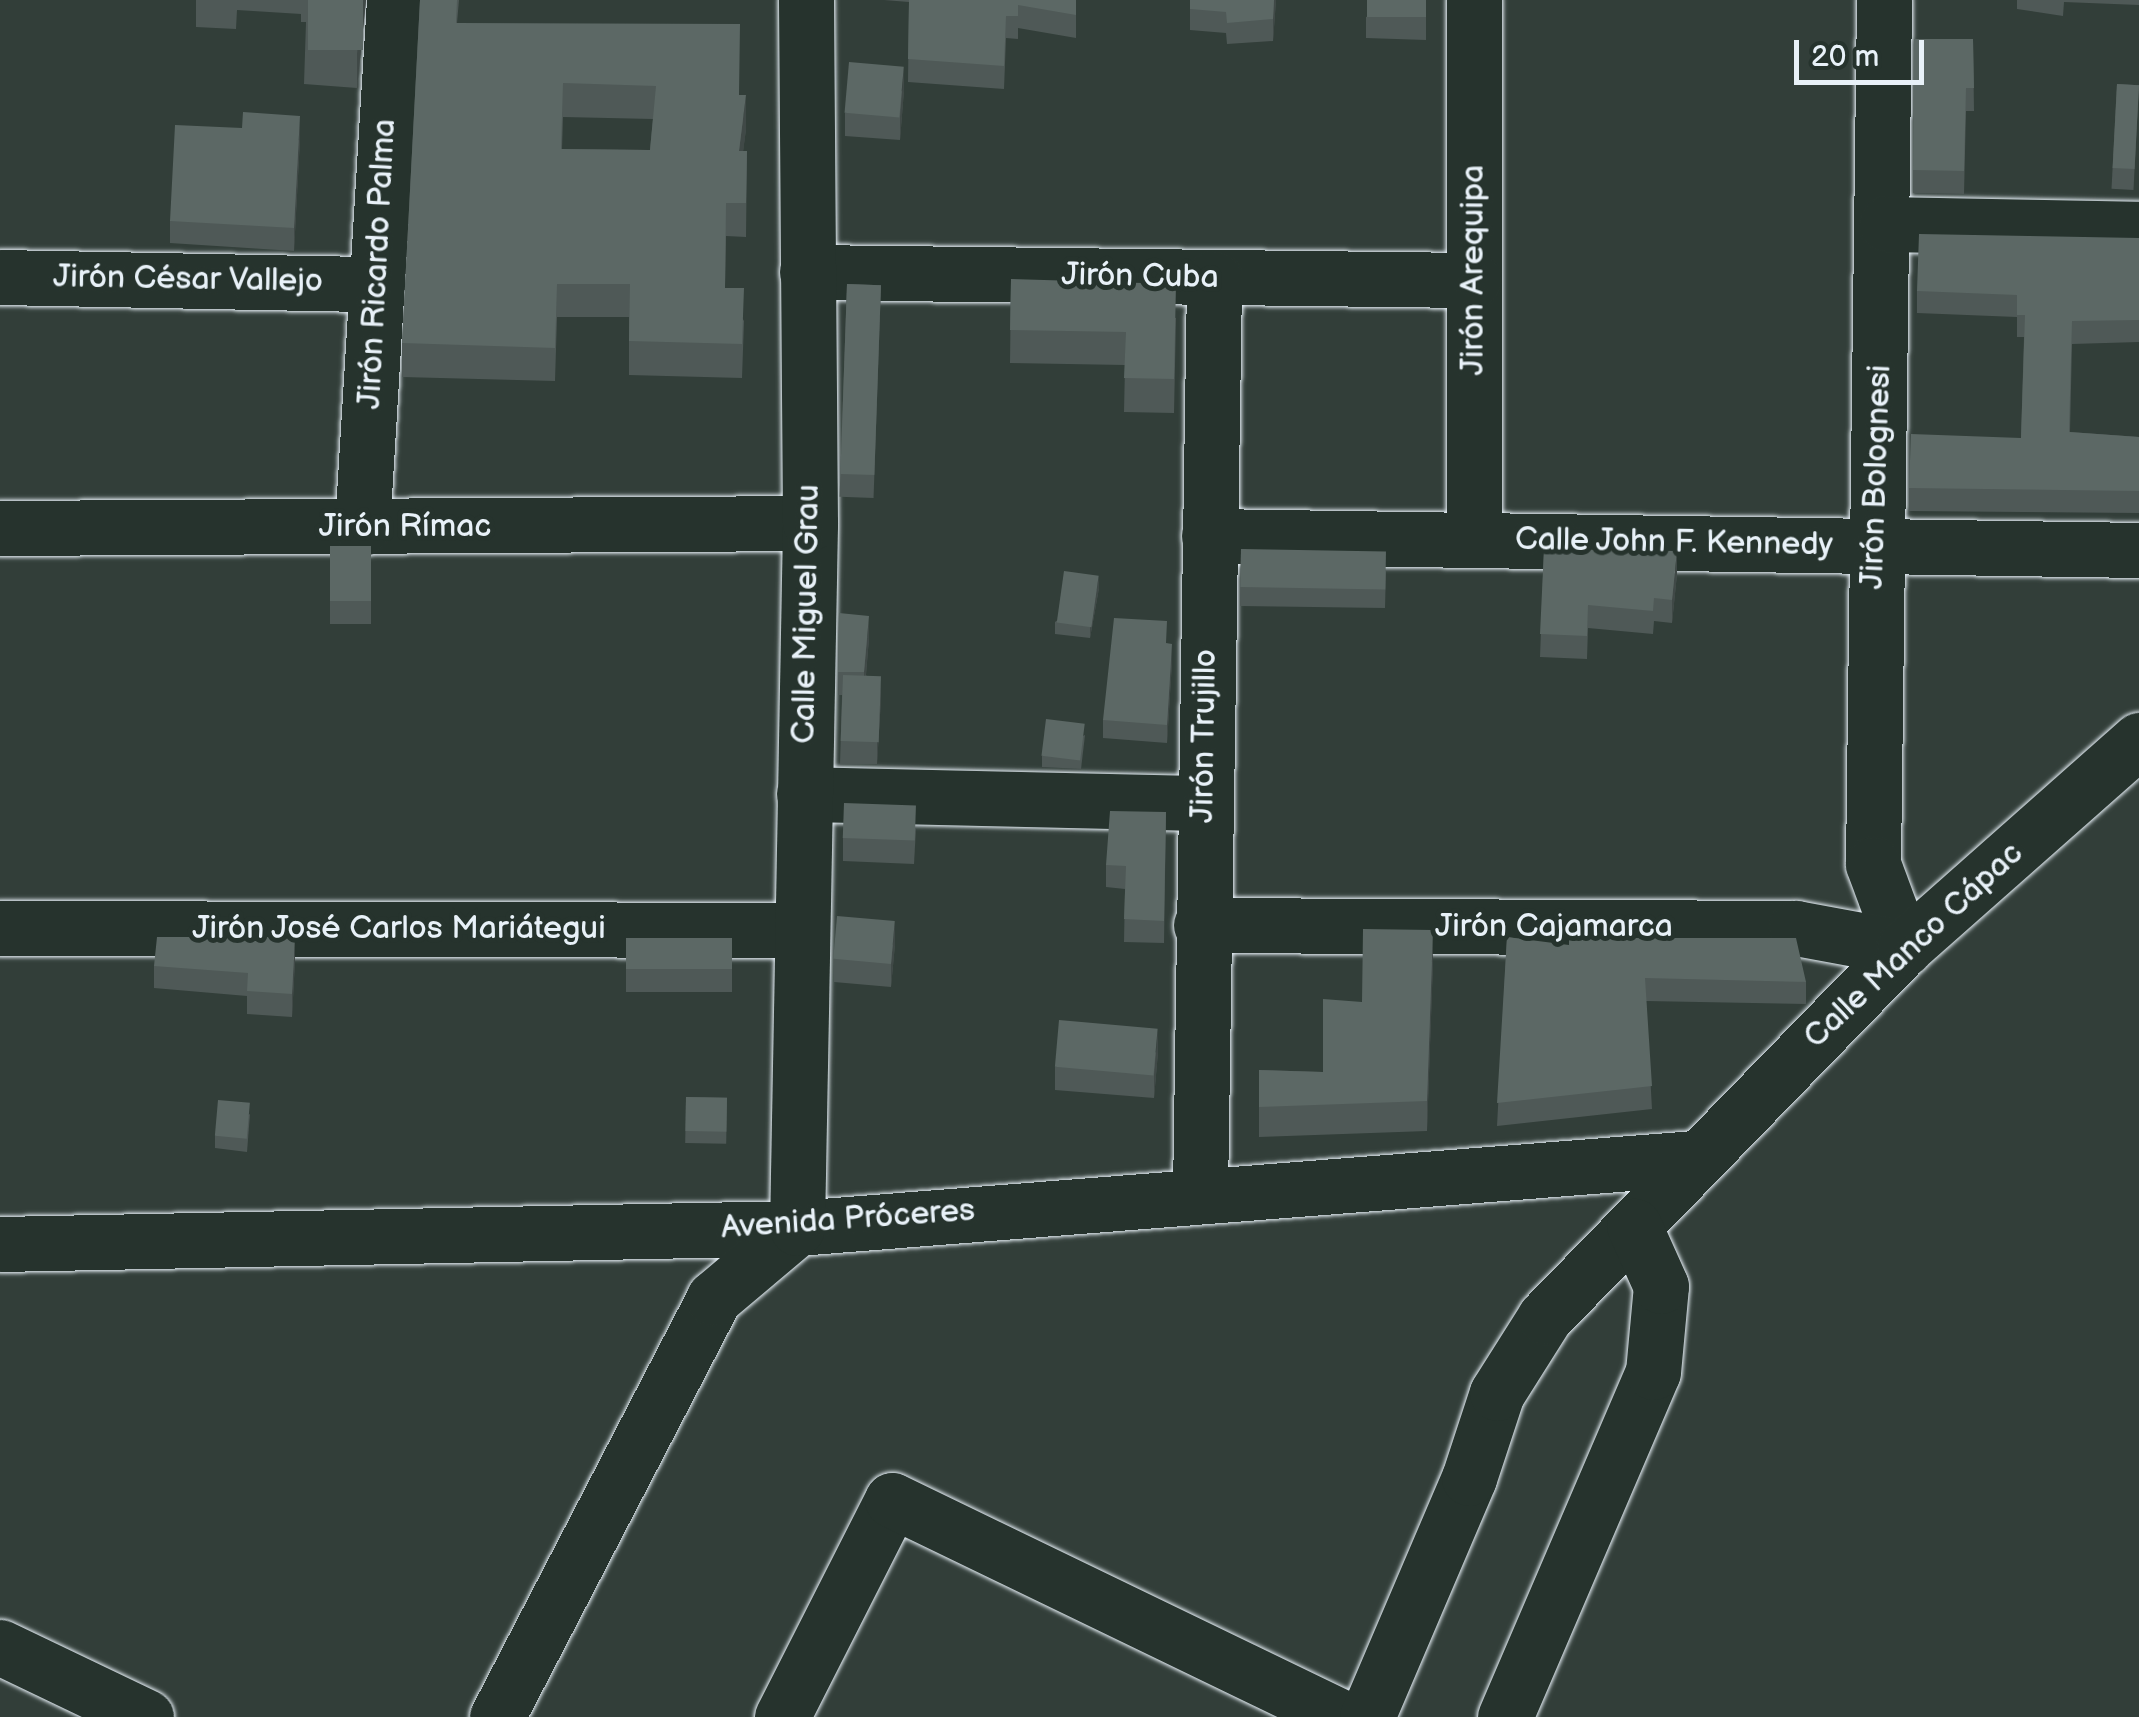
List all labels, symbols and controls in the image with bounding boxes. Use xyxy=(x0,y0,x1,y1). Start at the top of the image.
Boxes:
scale bar xyxy=(1799,20,1929,82)
text: 20 m xyxy=(1811,39,1879,75)
street label: Jirón Ricardo Palma xyxy=(351,118,405,410)
street label: Jirón Arequipa xyxy=(1455,165,1493,375)
street label: Jirón Cuba xyxy=(1061,256,1219,298)
street label: Jirón César Vallejo xyxy=(52,258,324,302)
street label: Jirón Bolognesi xyxy=(1854,364,1900,590)
street label: Calle Miguel Grau xyxy=(786,484,828,744)
street label: Jirón Rímac xyxy=(319,508,491,546)
street label: Calle John F. Kennedy xyxy=(1514,521,1834,565)
street label: Jirón Trujillo xyxy=(1184,648,1226,824)
street label: Calle Manco Cápac xyxy=(1797,835,2031,1057)
street label: Jirón Cajamarca xyxy=(1435,908,1673,946)
street label: Jirón José Carlos Mariátegui xyxy=(191,910,607,948)
street label: Avenida Próceres xyxy=(720,1192,976,1248)

